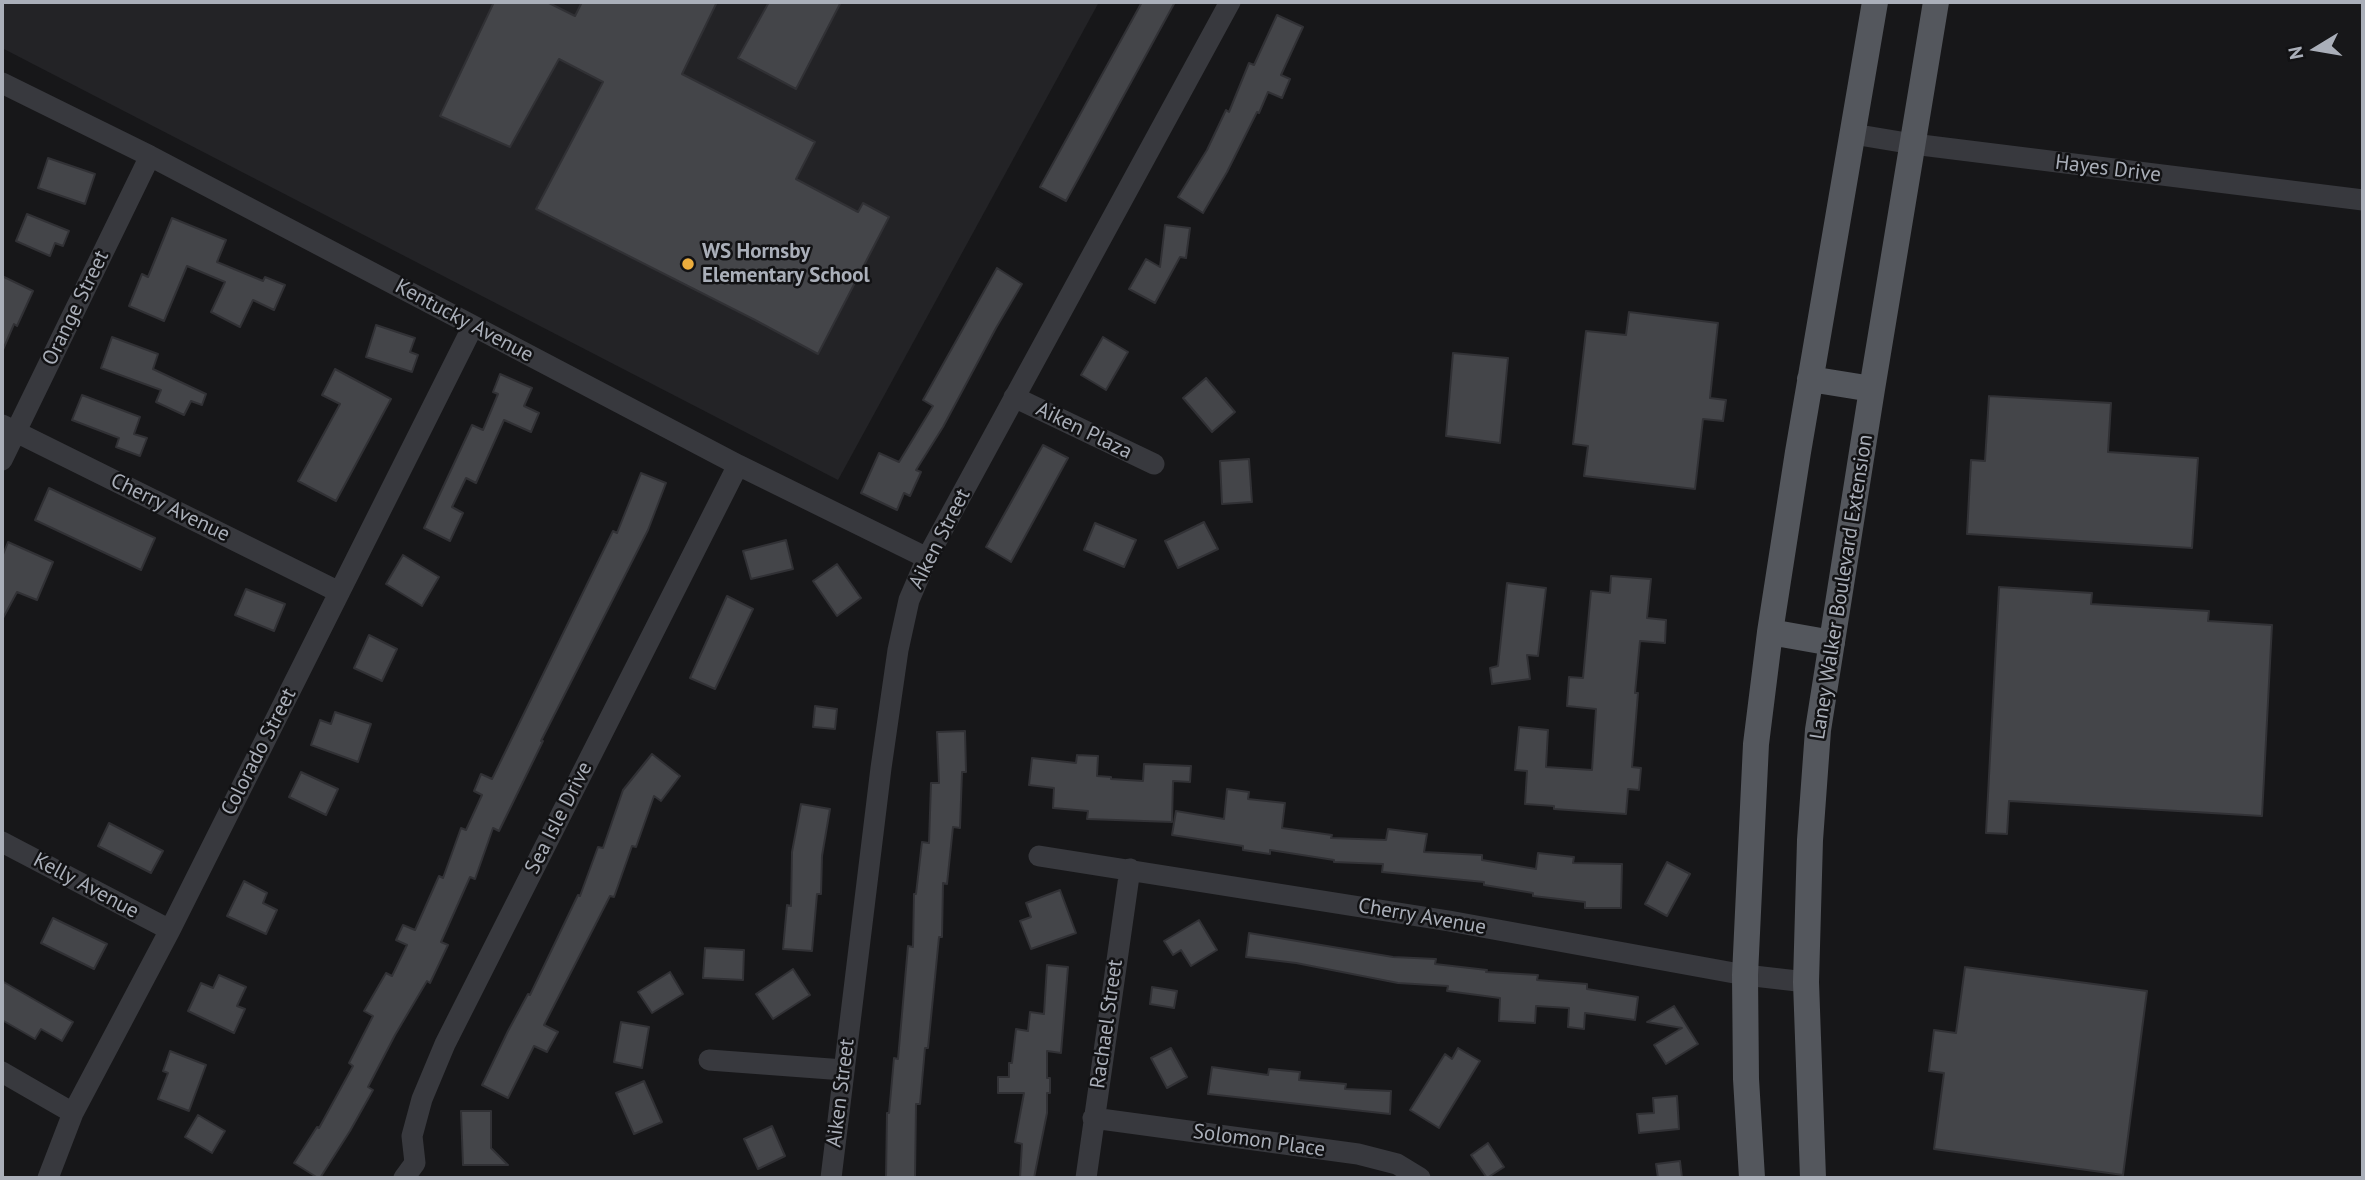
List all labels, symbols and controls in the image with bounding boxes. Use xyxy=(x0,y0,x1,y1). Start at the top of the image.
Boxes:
north arrow xyxy=(2281,14,2351,84)
text: N xyxy=(2282,45,2308,61)
street label: Hayes Drive xyxy=(2054,150,2162,188)
place label: WS Hornsby Elementary School xyxy=(702,239,870,289)
street label: Orange Street xyxy=(37,246,115,370)
marker: WS Hornsby Elementary School xyxy=(680,256,696,272)
street label: Kentucky Avenue xyxy=(391,274,537,368)
street label: Aiken Plaza xyxy=(1032,397,1136,465)
street label: Laney Walker Boulevard Extension xyxy=(1805,433,1879,741)
street label: Cherry Avenue xyxy=(106,468,234,548)
street label: Aiken Street xyxy=(904,485,976,593)
street label: Colorado Street xyxy=(216,684,302,820)
street label: Sea Isle Drive xyxy=(520,758,598,878)
street label: Kelly Avenue xyxy=(29,848,143,924)
street label: Cherry Avenue xyxy=(1356,893,1488,941)
street label: Rachael Street xyxy=(1085,958,1129,1090)
street label: Aiken Street xyxy=(822,1037,860,1149)
street label: Solomon Place xyxy=(1191,1119,1327,1163)

